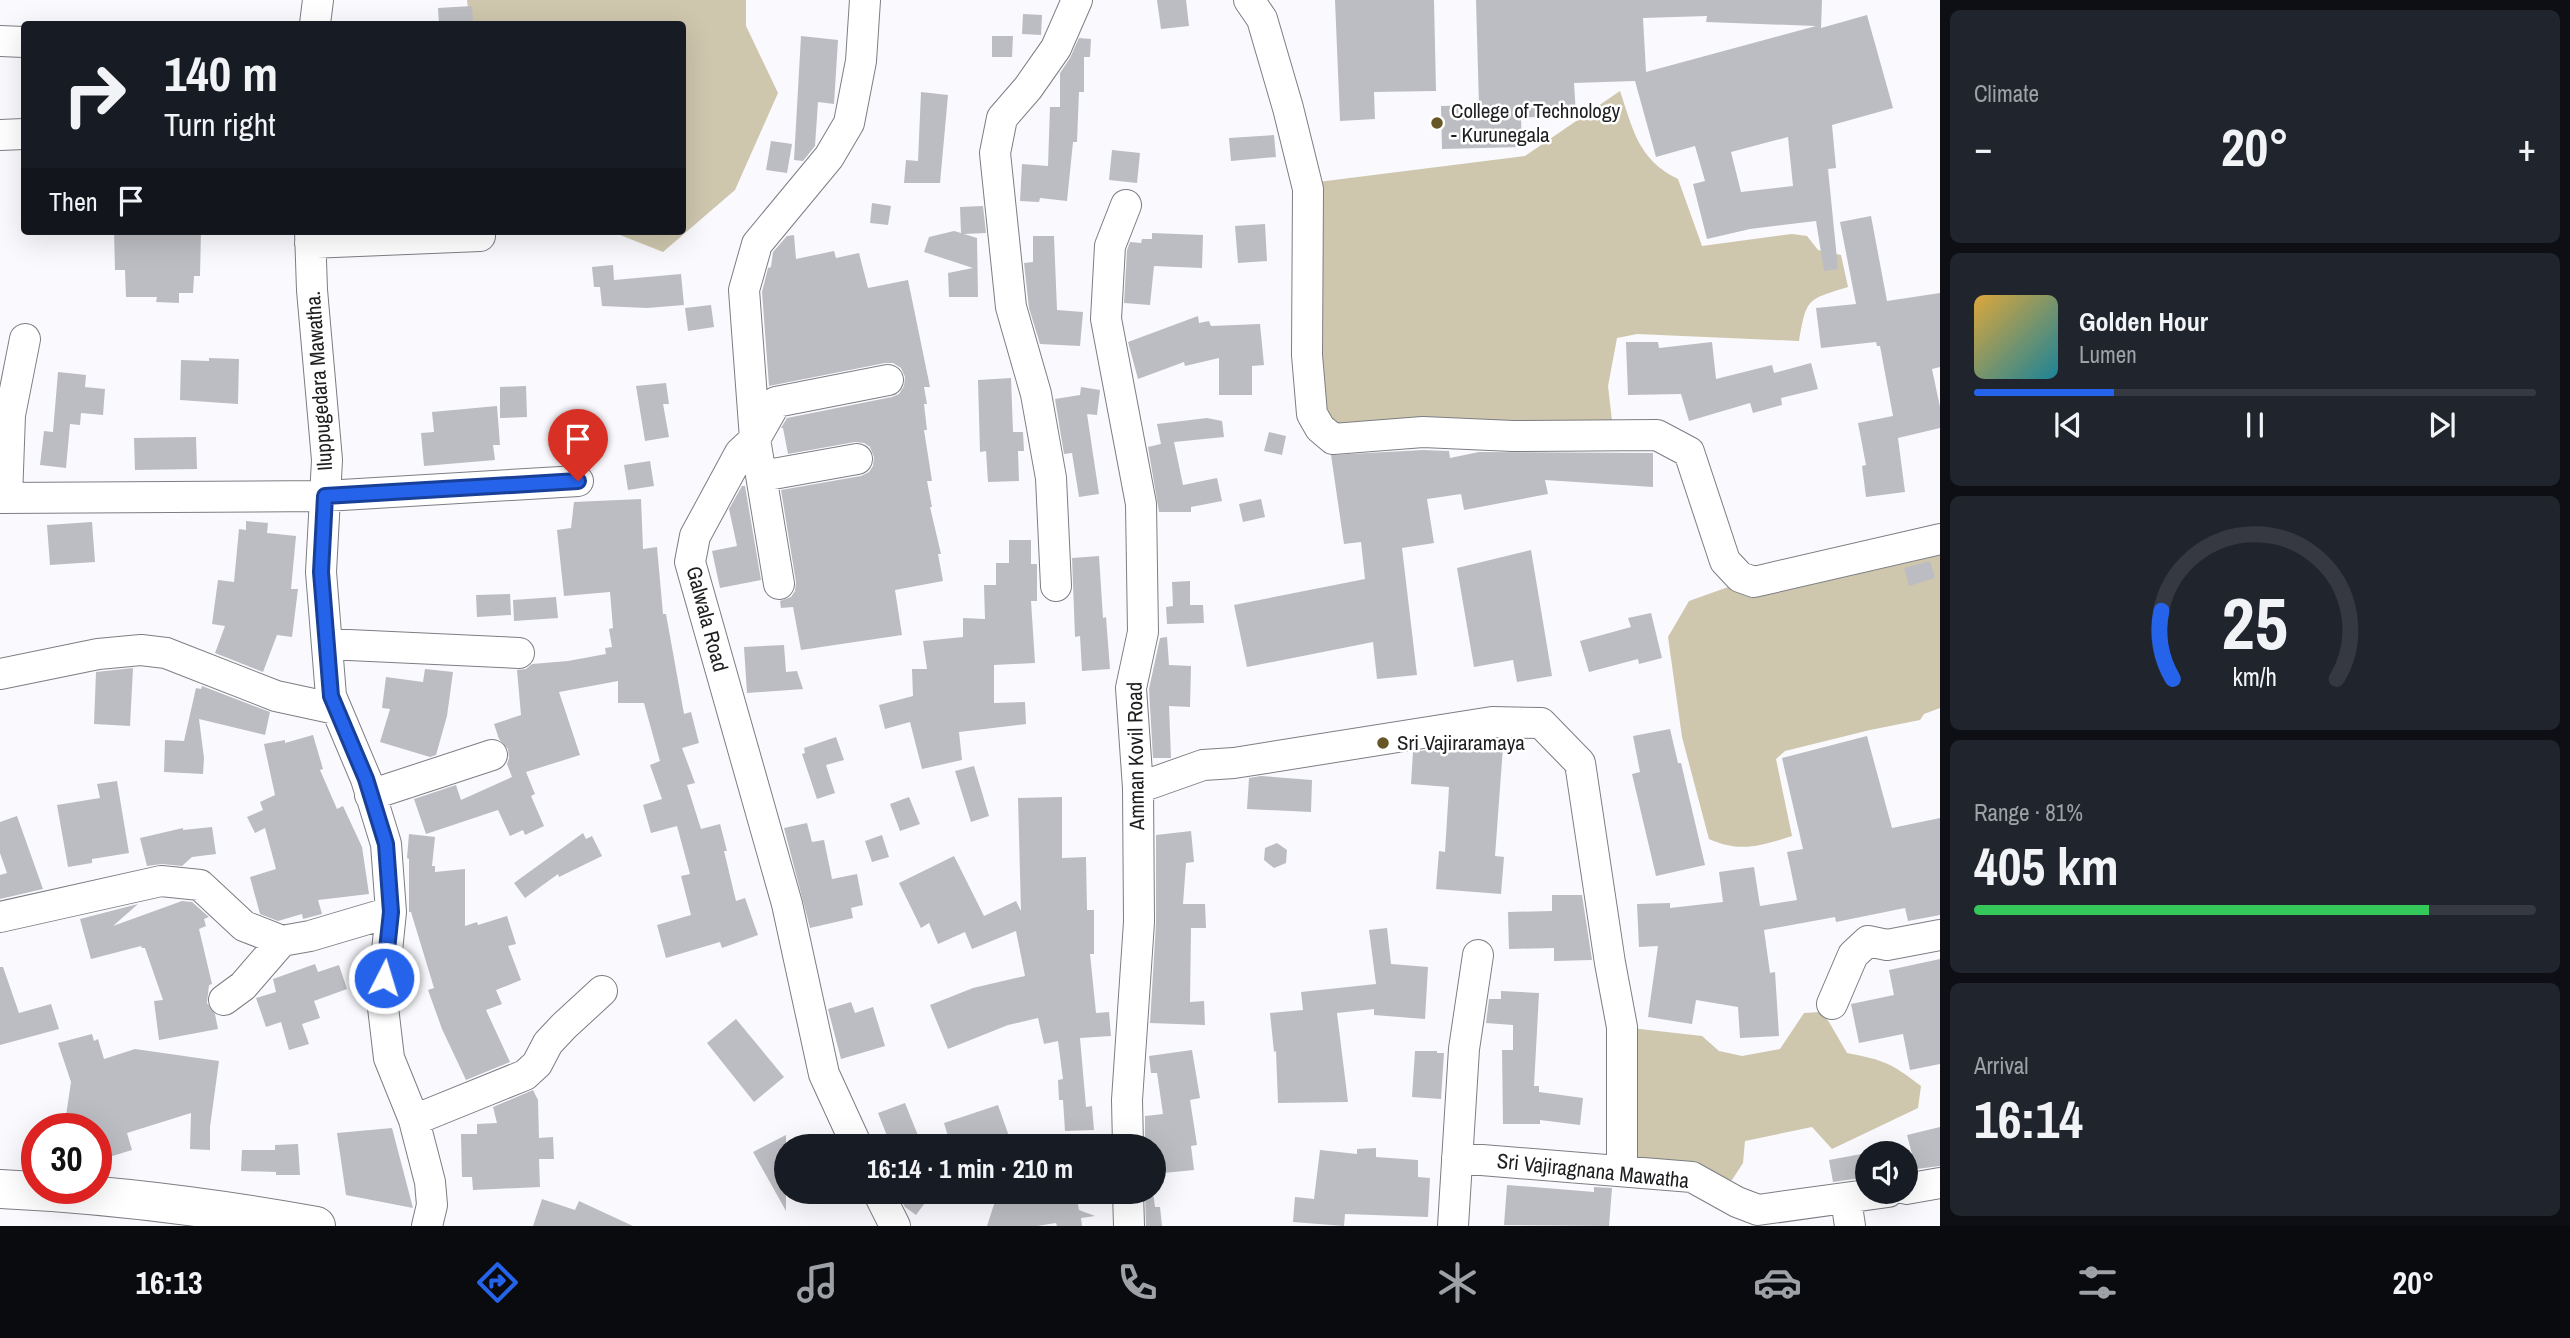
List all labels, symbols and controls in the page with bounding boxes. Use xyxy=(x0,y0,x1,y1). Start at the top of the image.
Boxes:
text: 140 m xyxy=(164,40,278,106)
icon: right xyxy=(49,49,140,140)
text: Climate xyxy=(1974,78,2039,109)
place label: College of Technology - Kurunegala xyxy=(1451,96,1621,149)
text: Turn right xyxy=(164,103,276,146)
text: 20° xyxy=(2221,112,2289,182)
marker: College of Technology - Kurunegala xyxy=(1429,115,1445,131)
text: − xyxy=(1974,122,1992,173)
text: + xyxy=(2518,122,2536,173)
icon: arrive xyxy=(112,182,150,220)
text: Then xyxy=(49,184,98,219)
street label: Iluppugedara Mawatha. xyxy=(298,290,339,472)
text: Golden Hour xyxy=(2079,304,2208,339)
text: Lumen xyxy=(2079,339,2137,370)
icon: previous xyxy=(2049,406,2087,444)
icon: pause xyxy=(2236,406,2274,444)
icon: next xyxy=(2423,406,2461,444)
pin xyxy=(548,409,608,481)
icon: arrive xyxy=(559,420,597,458)
street label: Galwala Road xyxy=(679,563,735,675)
text: 25 xyxy=(2222,574,2288,672)
text: km/h xyxy=(2233,660,2277,694)
street label: Amman Kovil Road xyxy=(1120,682,1151,831)
place label: Sri Vajiraramaya xyxy=(1397,728,1525,757)
marker: Sri Vajiraramaya xyxy=(1375,735,1391,751)
text: Range · 81% xyxy=(1974,797,2083,828)
text: 405 km xyxy=(1974,831,2119,901)
position arrow xyxy=(347,941,421,1015)
text: Arrival xyxy=(1974,1050,2029,1081)
text: 16:14 xyxy=(1974,1084,2083,1154)
speed limit sign: 30 xyxy=(21,1113,112,1204)
map controls xyxy=(1855,1141,1918,1204)
button: sound xyxy=(1855,1141,1918,1204)
street label: Sri Vajiragnana Mawatha xyxy=(1496,1146,1691,1195)
text: 16:14 · 1 min · 210 m xyxy=(867,1151,1073,1186)
icon: directions xyxy=(473,1258,522,1307)
icon: music xyxy=(793,1258,842,1307)
icon: phone xyxy=(1113,1258,1162,1307)
icon: climate xyxy=(1433,1258,1482,1307)
icon: car xyxy=(1753,1258,1802,1307)
icon: filters xyxy=(2073,1258,2122,1307)
text: 16:13 xyxy=(135,1261,203,1304)
text: 20° xyxy=(2393,1261,2435,1304)

